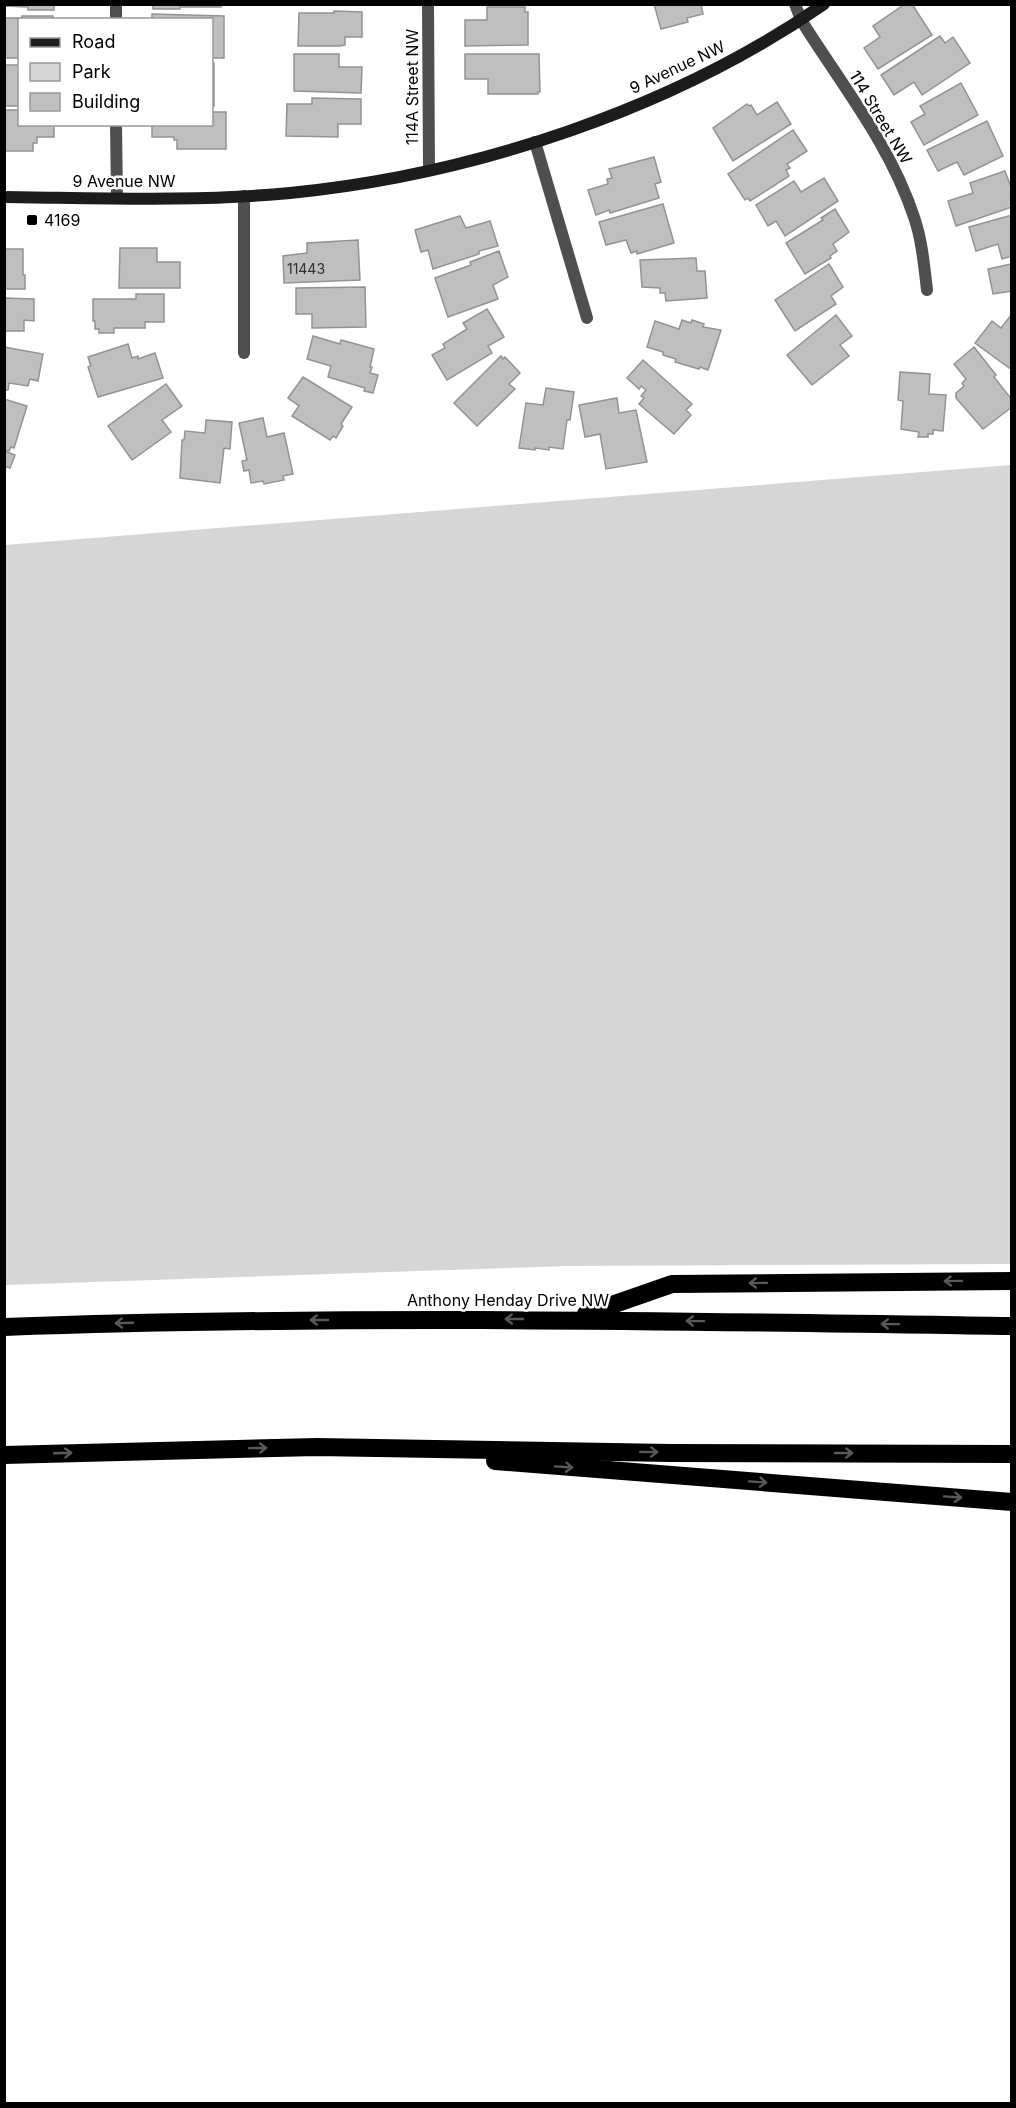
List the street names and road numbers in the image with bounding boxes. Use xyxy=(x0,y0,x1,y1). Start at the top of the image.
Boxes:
street label: 114A Street NW xyxy=(402,29,422,145)
street label: 9 Avenue NW xyxy=(626,36,728,98)
street label: 114 Street NW xyxy=(845,67,917,167)
street label: 9 Avenue NW xyxy=(73,171,176,191)
street label: Anthony Henday Drive NW xyxy=(407,1290,609,1310)

